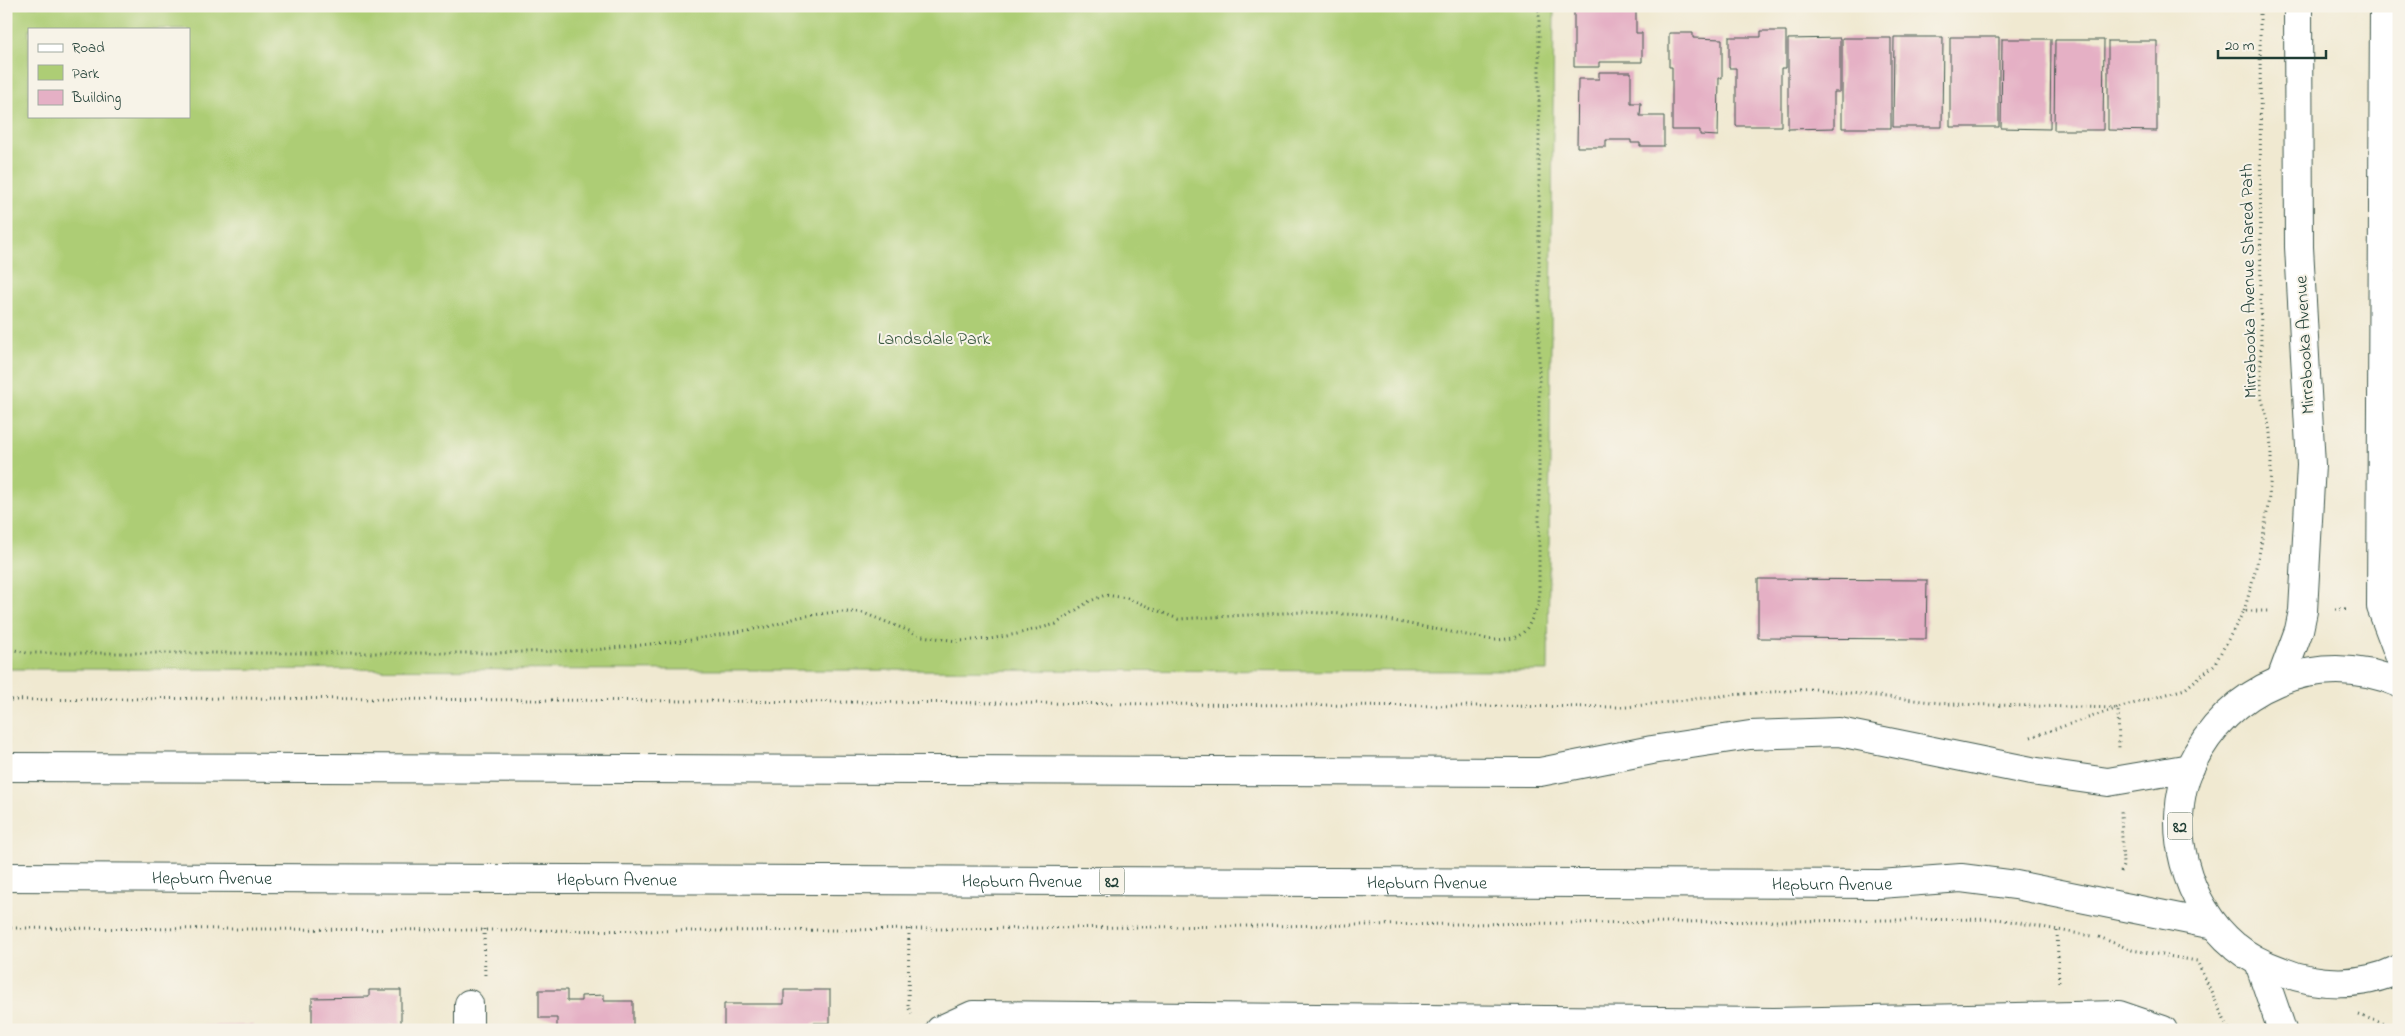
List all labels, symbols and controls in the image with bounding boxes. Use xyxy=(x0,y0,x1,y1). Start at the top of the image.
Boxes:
legend xyxy=(28,28,190,118)
scale bar xyxy=(2218,28,2325,60)
text: 20 m xyxy=(2225,35,2255,57)
text: Road xyxy=(72,37,105,59)
text: Park xyxy=(72,63,100,85)
text: Building xyxy=(71,87,121,110)
street label: Mirrabooka Avenue Shared Path xyxy=(2235,163,2265,399)
street label: Mirrabooka Avenue xyxy=(2289,274,2323,415)
park label: Landsdale Park xyxy=(878,327,990,353)
road number: 82 xyxy=(2168,812,2192,839)
street label: Hepburn Avenue xyxy=(152,867,273,893)
street label: Hepburn Avenue xyxy=(557,868,678,895)
road number: 82 xyxy=(1100,868,1124,894)
street label: Hepburn Avenue xyxy=(962,870,1083,896)
street label: Hepburn Avenue xyxy=(1367,871,1488,898)
street label: Hepburn Avenue xyxy=(1772,872,1894,899)

